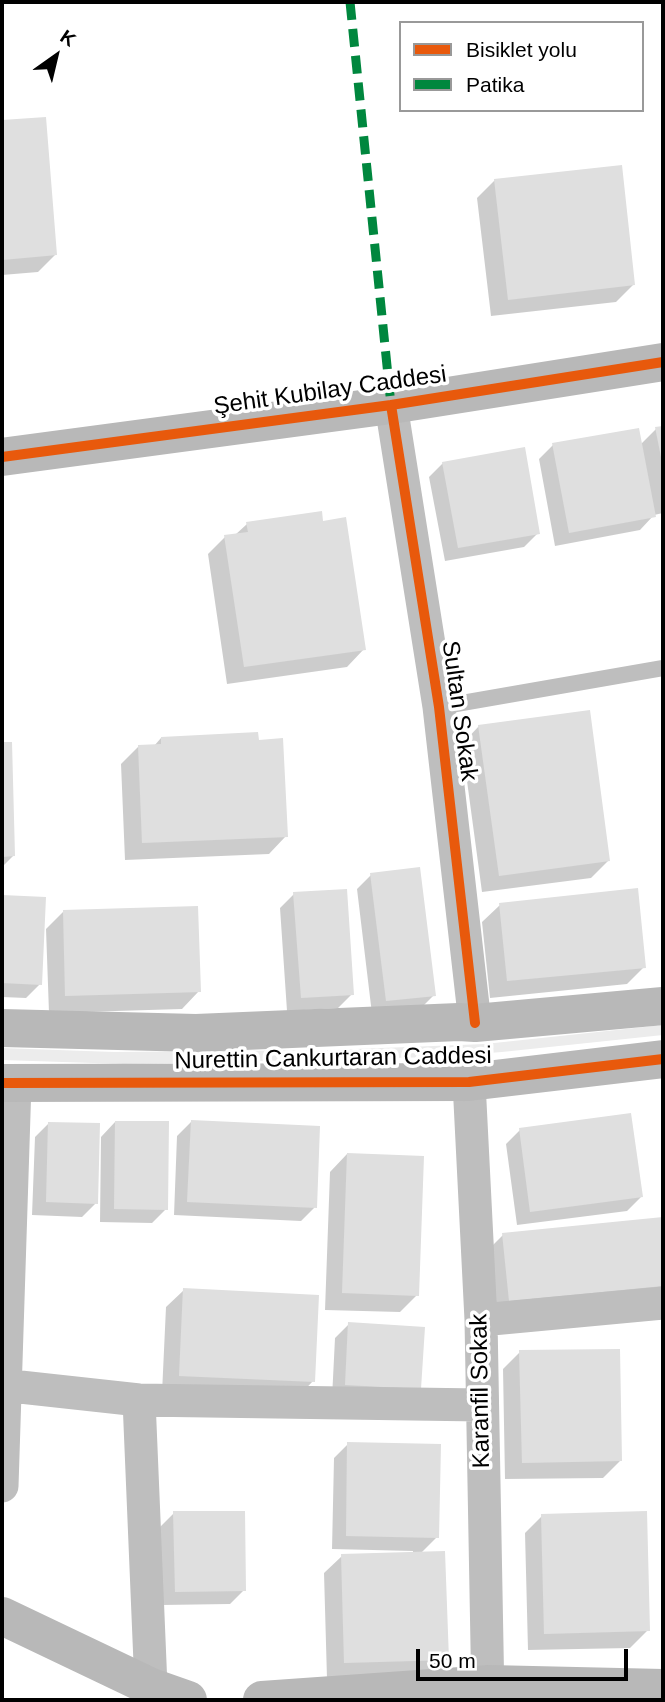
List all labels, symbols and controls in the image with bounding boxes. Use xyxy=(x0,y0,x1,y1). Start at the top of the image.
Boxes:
north arrow xyxy=(21,21,91,91)
legend xyxy=(399,21,644,112)
text: K xyxy=(56,26,80,51)
text: Bisiklet yolu xyxy=(466,38,577,61)
text: Patika xyxy=(466,73,524,96)
street label: Şehit Kubilay Caddesi xyxy=(212,360,448,422)
street label: Sultan Sokak xyxy=(435,639,483,783)
street label: Nurettin Cankurtaran Caddesi xyxy=(174,1042,492,1076)
street label: Karanfil Sokak xyxy=(465,1313,497,1469)
scale bar xyxy=(420,1636,632,1680)
text: 50 m xyxy=(429,1649,476,1672)

